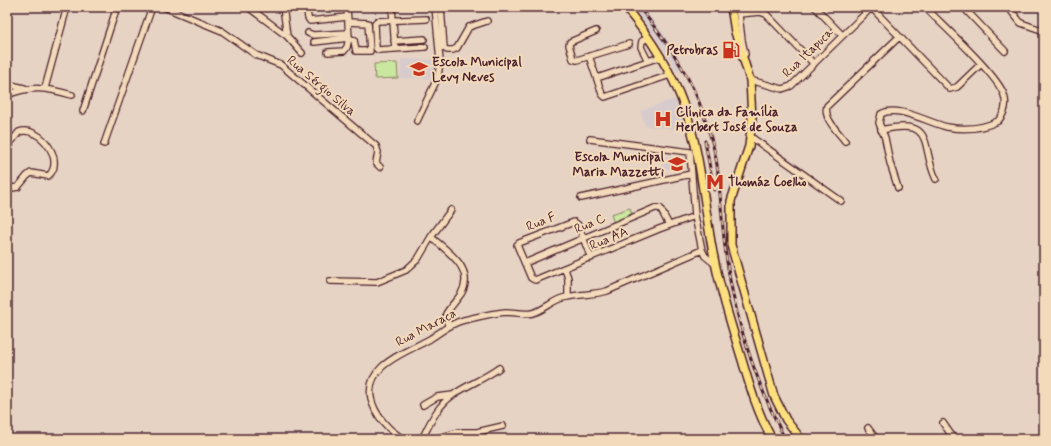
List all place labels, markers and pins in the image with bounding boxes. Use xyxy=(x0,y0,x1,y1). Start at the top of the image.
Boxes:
fuel station icon: Petrobras xyxy=(721,40,741,60)
place label: Petrobras xyxy=(666,42,718,59)
place label: Escola Municipal Levy Neves xyxy=(432,54,522,86)
school or university icon: Escola Municipal Levy Neves xyxy=(409,59,429,79)
place label: Clínica da Família Herbert José de Souza xyxy=(676,104,798,136)
hospital icon: Clínica da Família Herbert José de Souza xyxy=(653,109,673,129)
place label: Escola Municipal Maria Mazzetti xyxy=(572,149,665,181)
school or university icon: Escola Municipal Maria Mazzetti xyxy=(667,154,687,174)
metro station icon: Thomáz Coelho xyxy=(705,172,725,192)
place label: Thomáz Coelho xyxy=(728,174,807,191)

